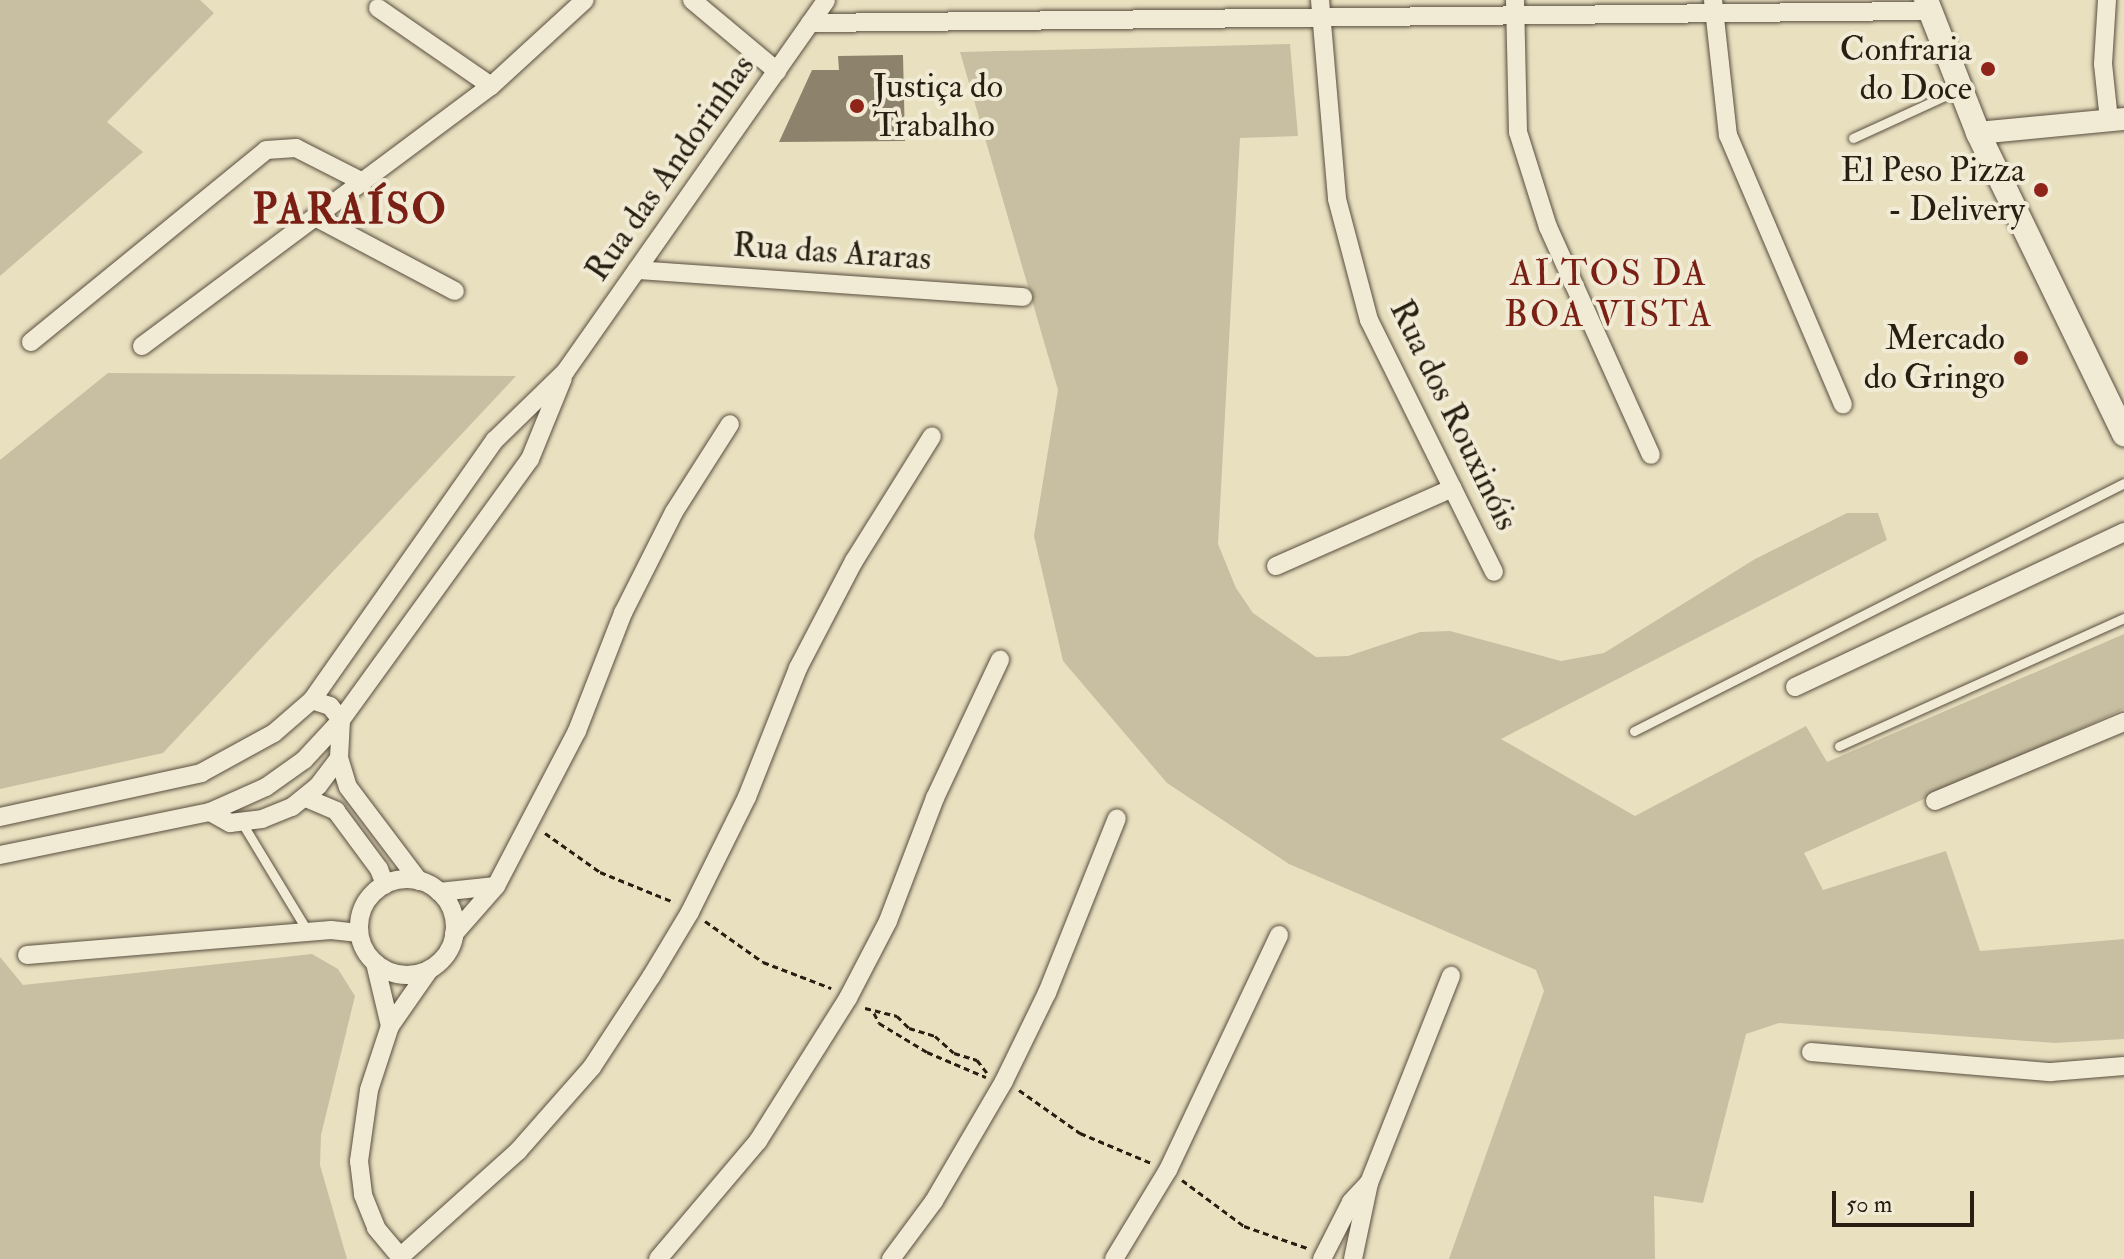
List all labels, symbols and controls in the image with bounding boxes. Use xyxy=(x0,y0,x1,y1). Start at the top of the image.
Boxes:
place label: Confraria do Doce xyxy=(1840,29,1972,108)
street label: Rua das Andorinhas xyxy=(577,47,763,289)
marker: Confraria do Doce xyxy=(1979,60,1997,78)
place label: Justiça do Trabalho xyxy=(873,66,1003,146)
marker: Justiça do Trabalho xyxy=(848,97,866,115)
place label: El Peso Pizza - Delivery xyxy=(1841,150,2025,230)
marker: El Peso Pizza - Delivery xyxy=(2032,181,2050,199)
district label: PARAÍSO xyxy=(252,185,448,235)
street label: Rua das Araras xyxy=(731,225,933,279)
district label: ALTOS DA BOA VISTA xyxy=(1504,251,1714,336)
street label: Rua dos Rouxinóis xyxy=(1381,293,1527,537)
place label: Mercado do Gringo xyxy=(1864,318,2005,398)
marker: Mercado do Gringo xyxy=(2012,349,2030,367)
scale bar xyxy=(1836,1175,1978,1225)
text: 50 m xyxy=(1846,1189,1892,1220)

